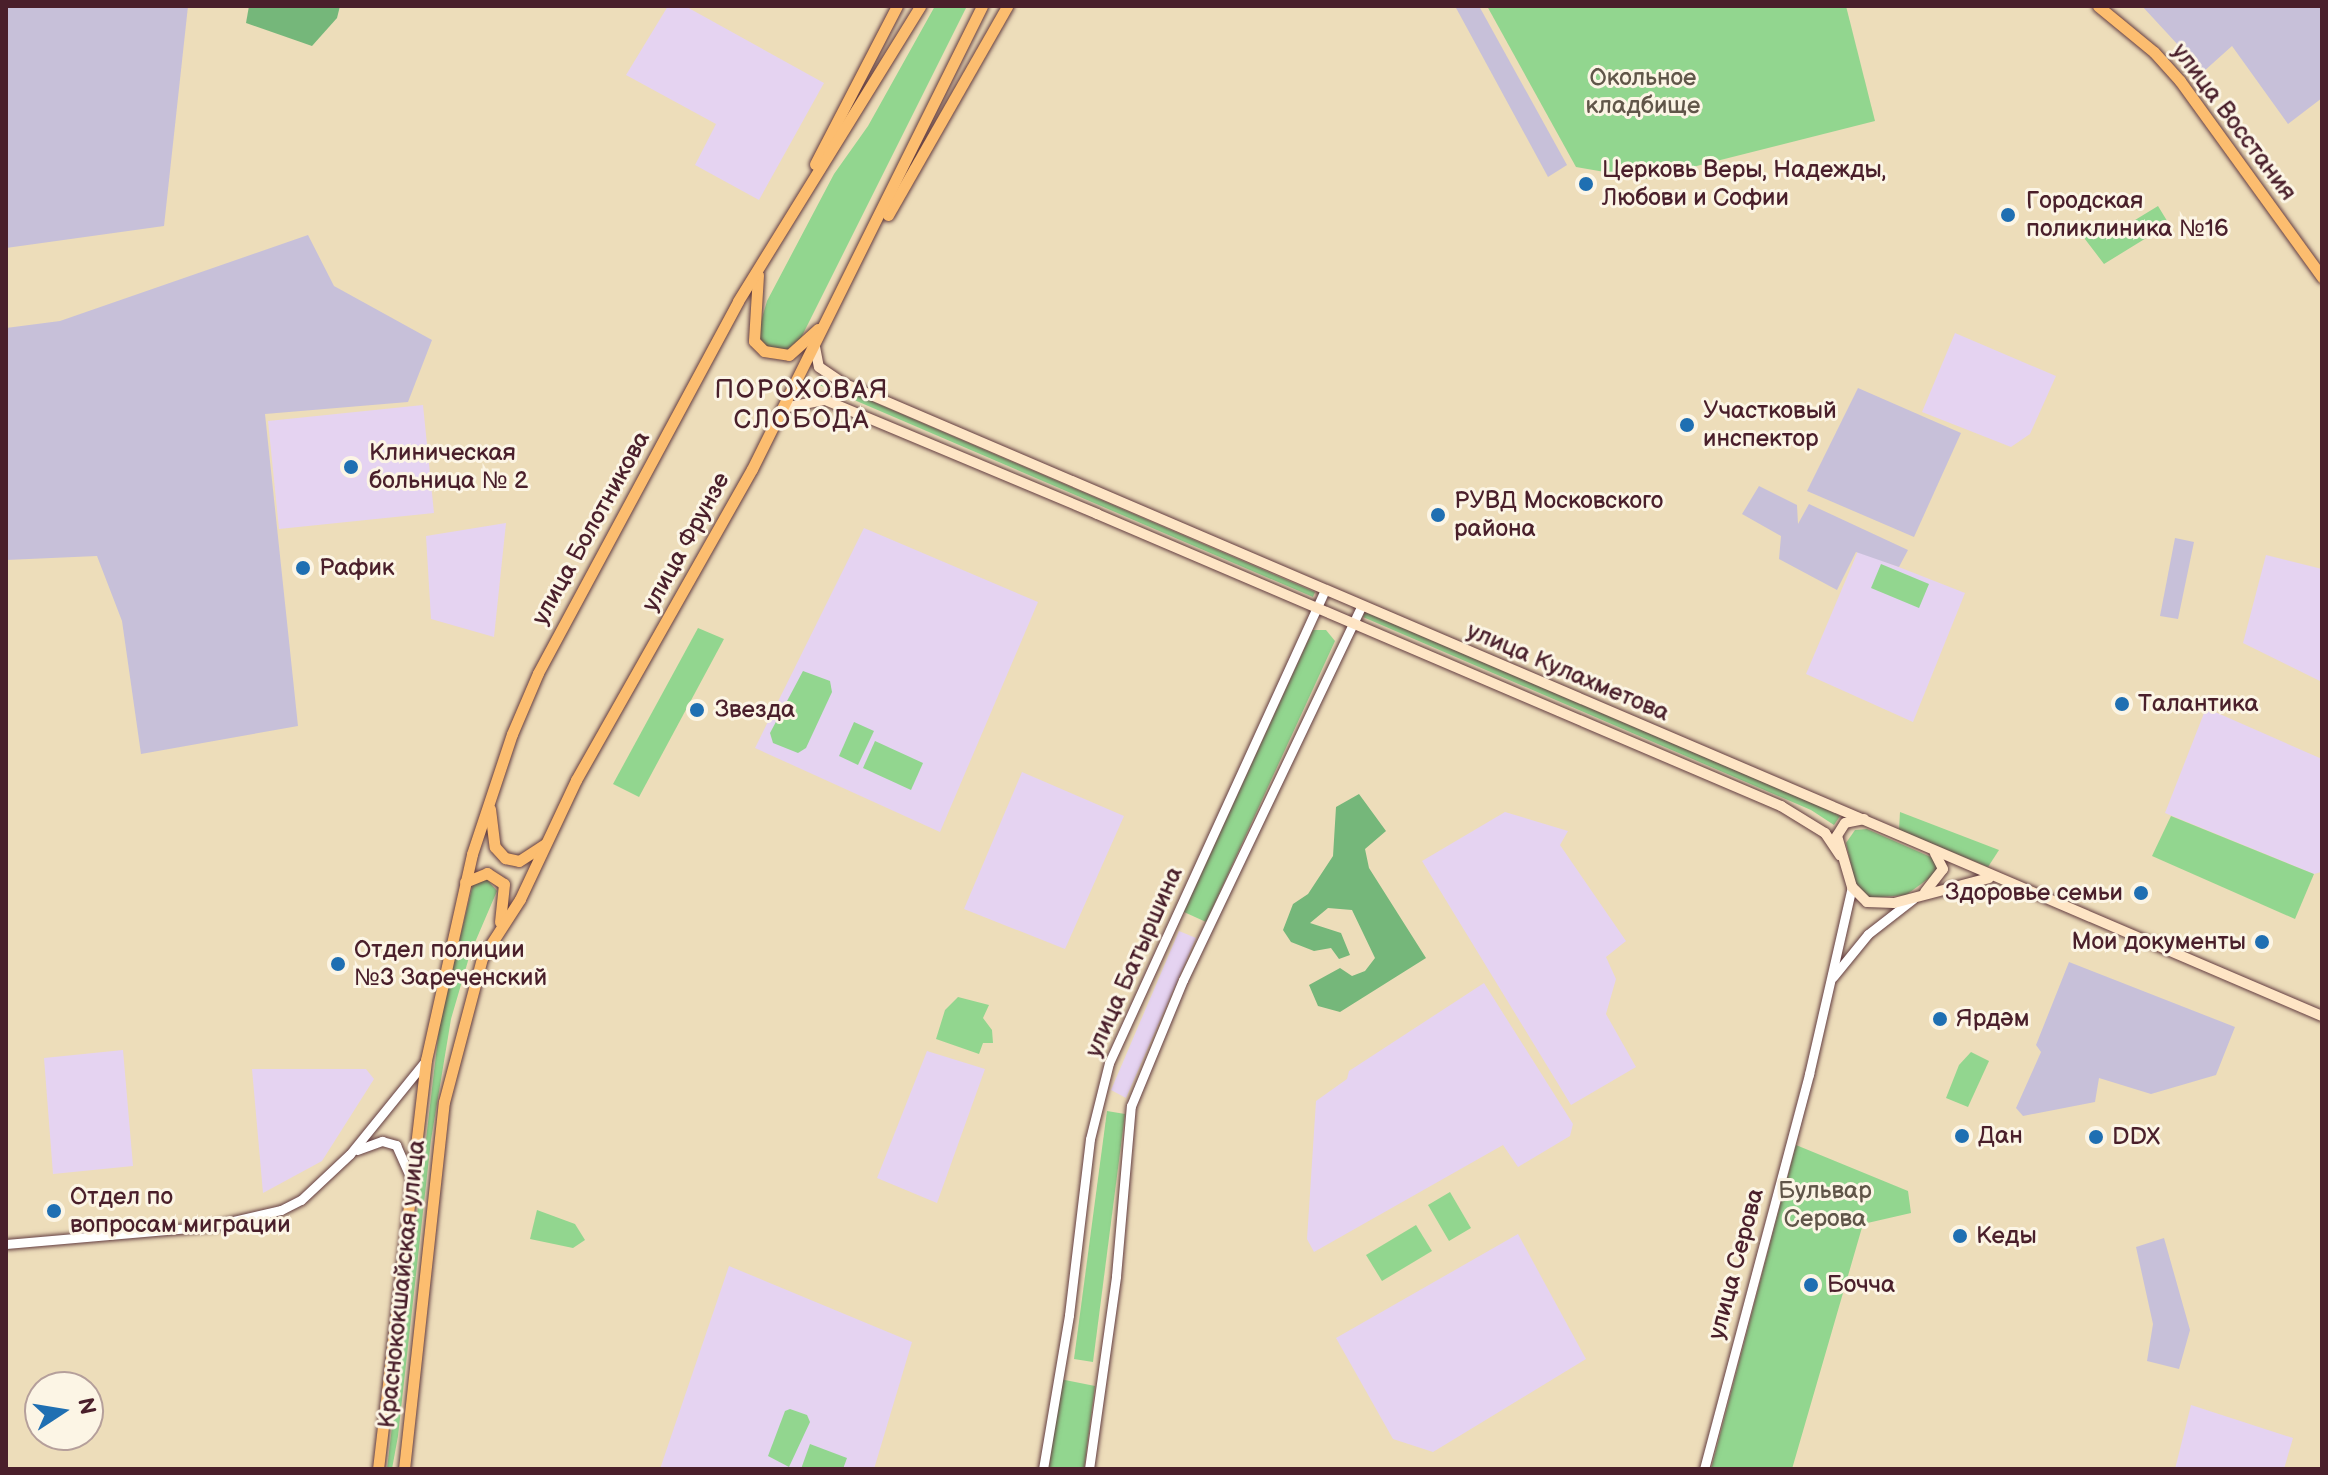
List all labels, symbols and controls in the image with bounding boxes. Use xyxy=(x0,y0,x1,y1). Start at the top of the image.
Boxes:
street label: улица Восстания xyxy=(2166,38,2302,206)
park label: Окольное кладбище xyxy=(1586,64,1700,120)
place label: Церковь Веры, Надежды, Любови и Софии xyxy=(1602,156,1886,212)
marker: Церковь Веры, Надежды, Любови и Софии xyxy=(1577,175,1595,193)
place label: Городская поликлиника №16 xyxy=(2026,187,2229,243)
marker: Городская поликлиника №16 xyxy=(1997,204,2019,226)
district label: ПОРОХОВАЯ СЛОБОДА xyxy=(714,375,890,436)
place label: Участковый инспектор xyxy=(1703,397,1837,453)
marker: Участковый инспектор xyxy=(1678,416,1696,434)
street label: улица Болотникова xyxy=(526,426,656,630)
place label: Клиническая больница № 2 xyxy=(369,439,528,495)
marker: Клиническая больница № 2 xyxy=(340,456,362,478)
street label: улица Фрунзе xyxy=(636,467,736,617)
place label: РУВД Московского района xyxy=(1454,487,1663,543)
marker: РУВД Московского района xyxy=(1429,506,1447,524)
place label: Рафик xyxy=(319,554,395,582)
marker: Рафик xyxy=(294,559,312,577)
street label: улица Кулахметова xyxy=(1462,616,1674,728)
place label: Талантика xyxy=(2138,690,2259,718)
marker: Талантика xyxy=(2113,695,2131,713)
place label: Звезда xyxy=(715,696,795,724)
marker: Звезда xyxy=(686,699,708,721)
street label: улица Батыршина xyxy=(1079,862,1189,1062)
place label: Здоровье семьи xyxy=(1945,879,2123,907)
marker: Здоровье семьи xyxy=(2130,882,2152,904)
place label: Мои документы xyxy=(2071,928,2246,956)
marker: Мои документы xyxy=(2253,933,2271,951)
place label: Отдел полиции №3 Зареченский xyxy=(354,936,547,992)
marker: Отдел полиции №3 Зареченский xyxy=(329,955,347,973)
place label: Ярдәм xyxy=(1956,1005,2030,1033)
marker: Ярдәм xyxy=(1931,1010,1949,1028)
place label: Дан xyxy=(1978,1122,2023,1150)
place label: DDX xyxy=(2112,1123,2160,1151)
marker: Дан xyxy=(1953,1127,1971,1145)
marker: DDX xyxy=(2087,1128,2105,1146)
street label: Краснококшайская улица xyxy=(373,1138,431,1430)
park label: Бульвар Серова xyxy=(1778,1177,1872,1233)
place label: Отдел по вопросам миграции xyxy=(70,1183,291,1239)
street label: улица Серова xyxy=(1702,1185,1770,1343)
marker: Отдел по вопросам миграции xyxy=(45,1202,63,1220)
place label: Кеды xyxy=(1976,1222,2037,1250)
marker: Кеды xyxy=(1951,1227,1969,1245)
place label: Бочча xyxy=(1827,1271,1895,1299)
marker: Бочча xyxy=(1802,1276,1820,1294)
north arrow xyxy=(24,1371,104,1451)
text: N xyxy=(71,1395,101,1417)

